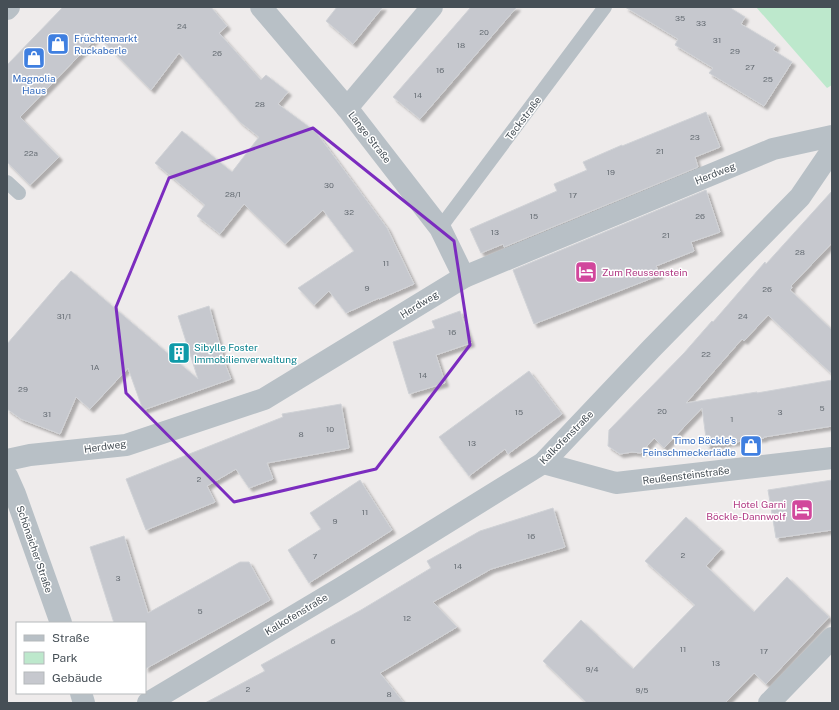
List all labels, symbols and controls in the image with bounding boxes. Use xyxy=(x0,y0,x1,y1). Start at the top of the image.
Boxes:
house number: 35 xyxy=(675,13,685,23)
house number: 33 xyxy=(696,18,706,28)
house number: 24 xyxy=(177,21,187,31)
house number: 20 xyxy=(479,27,489,37)
shop icon: Früchtemarkt Ruckaberle xyxy=(45,31,71,57)
place label: Früchtemarkt Ruckaberle xyxy=(74,32,138,56)
house number: 31 xyxy=(713,35,721,45)
house number: 18 xyxy=(457,40,465,50)
shop icon: Magnolia Haus xyxy=(21,45,47,71)
house number: 29 xyxy=(730,46,740,56)
house number: 26 xyxy=(212,48,222,58)
house number: 27 xyxy=(745,62,755,72)
house number: 16 xyxy=(436,65,444,75)
place label: Magnolia Haus xyxy=(13,72,56,96)
house number: 25 xyxy=(763,74,773,84)
house number: 14 xyxy=(414,90,422,100)
street label: Teckstraße xyxy=(503,94,543,142)
house number: 28 xyxy=(255,99,265,109)
street label: Lange Straße xyxy=(346,109,394,165)
house number: 23 xyxy=(690,132,700,142)
house number: 21 xyxy=(656,146,664,156)
house number: 22a xyxy=(24,148,38,158)
street label: Herdweg xyxy=(693,159,737,187)
house number: 19 xyxy=(607,167,615,177)
house number: 30 xyxy=(324,180,334,190)
house number: 28/1 xyxy=(225,189,241,199)
house number: 17 xyxy=(569,190,577,200)
house number: 32 xyxy=(344,207,354,217)
house number: 15 xyxy=(530,211,538,221)
house number: 26 xyxy=(695,211,705,221)
house number: 13 xyxy=(491,227,499,237)
house number: 21 xyxy=(662,230,670,240)
house number: 28 xyxy=(795,247,805,257)
house number: 11 xyxy=(383,258,389,268)
hotel icon: Zum Reussenstein xyxy=(573,259,599,285)
place label: Zum Reussenstein xyxy=(602,266,688,278)
house number: 9 xyxy=(365,283,370,293)
house number: 26 xyxy=(762,284,772,294)
street label: Herdweg xyxy=(398,288,440,320)
house number: 31/1 xyxy=(57,311,71,321)
house number: 24 xyxy=(738,311,748,321)
house number: 16 xyxy=(448,327,456,337)
building icon: Sibylle Foster Immobilienverwaltung xyxy=(166,340,192,366)
place label: Sibylle Foster Immobilienverwaltung xyxy=(194,341,297,365)
house number: 22 xyxy=(701,349,711,359)
house number: 1A xyxy=(91,362,100,372)
house number: 14 xyxy=(419,370,427,380)
house number: 29 xyxy=(18,384,28,394)
house number: 5 xyxy=(819,403,825,413)
house number: 20 xyxy=(657,406,667,416)
house number: 15 xyxy=(515,407,523,417)
street label: Kalkofenstraße xyxy=(537,407,596,466)
house number: 3 xyxy=(777,407,783,417)
house number: 31 xyxy=(43,409,51,419)
house number: 1 xyxy=(730,414,734,424)
house number: 10 xyxy=(326,424,334,434)
house number: 8 xyxy=(298,429,304,439)
shop icon: Timo Böckle's Feinschmeckerlädle xyxy=(738,433,764,459)
place label: Timo Böckle's Feinschmeckerlädle xyxy=(642,434,736,458)
street label: Herdweg xyxy=(83,437,127,455)
house number: 13 xyxy=(468,438,476,448)
street label: Reußensteinstraße xyxy=(642,464,731,486)
house number: 2 xyxy=(197,474,202,484)
hotel icon: Hotel Garni Böckle-Dannwolf xyxy=(789,497,815,523)
place label: Hotel Garni Böckle-Dannwolf xyxy=(706,498,786,522)
street label: Schönaicher Straße xyxy=(14,504,56,595)
house number: 11 xyxy=(362,507,368,517)
house number: 9 xyxy=(333,516,338,526)
house number: 16 xyxy=(527,531,535,541)
house number: 2 xyxy=(681,550,686,560)
house number: 7 xyxy=(313,551,318,561)
house number: 14 xyxy=(454,561,462,571)
house number: 3 xyxy=(115,573,121,583)
street label: Kalkofenstraße xyxy=(262,590,330,637)
house number: 5 xyxy=(197,606,203,616)
house number: 12 xyxy=(403,613,411,623)
legend xyxy=(16,622,146,694)
text: Straße xyxy=(52,631,90,645)
house number: 6 xyxy=(331,636,336,646)
house number: 11 xyxy=(680,644,686,654)
house number: 17 xyxy=(760,646,768,656)
text: Park xyxy=(52,651,78,665)
house number: 13 xyxy=(712,658,720,668)
house number: 9/4 xyxy=(586,664,598,674)
text: Gebäude xyxy=(52,671,102,685)
house number: 2 xyxy=(246,684,251,694)
house number: 9/5 xyxy=(636,685,648,695)
house number: 8 xyxy=(386,689,392,699)

